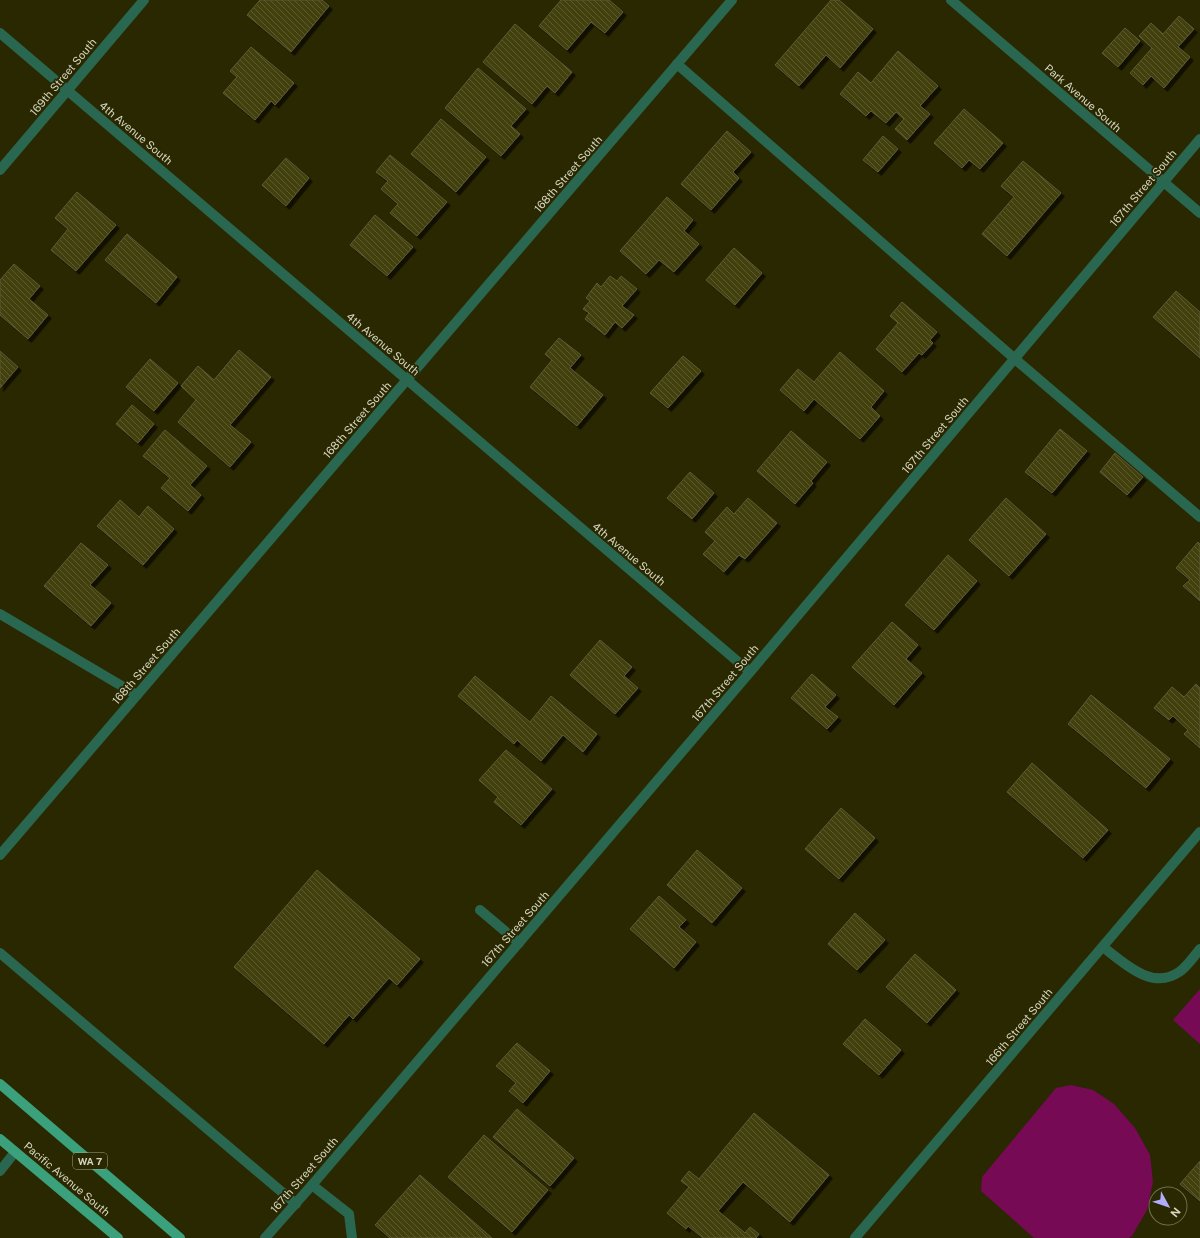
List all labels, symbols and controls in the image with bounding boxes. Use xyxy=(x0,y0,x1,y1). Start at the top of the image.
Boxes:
street label: 169th Street South xyxy=(27,36,99,118)
street label: Park Avenue South xyxy=(1042,62,1124,134)
street label: 4th Avenue South xyxy=(97,99,175,167)
street label: 168th Street South xyxy=(532,133,604,215)
street label: 167th Street South xyxy=(1107,147,1179,229)
street label: 4th Avenue South xyxy=(344,310,422,378)
street label: 168th Street South xyxy=(321,379,393,461)
street label: 167th Street South xyxy=(899,394,971,476)
street label: 4th Avenue South xyxy=(590,520,668,588)
street label: 168th Street South xyxy=(110,625,182,707)
street label: 167th Street South xyxy=(689,642,761,724)
street label: 167th Street South xyxy=(479,889,551,969)
street label: 166th Street South xyxy=(983,986,1055,1068)
street label: 167th Street South xyxy=(268,1135,340,1215)
street label: Pacific Avenue South xyxy=(22,1140,112,1218)
road number: WA 7 xyxy=(73,1153,107,1169)
north arrow xyxy=(1148,1186,1188,1226)
text: N xyxy=(1168,1205,1183,1220)

